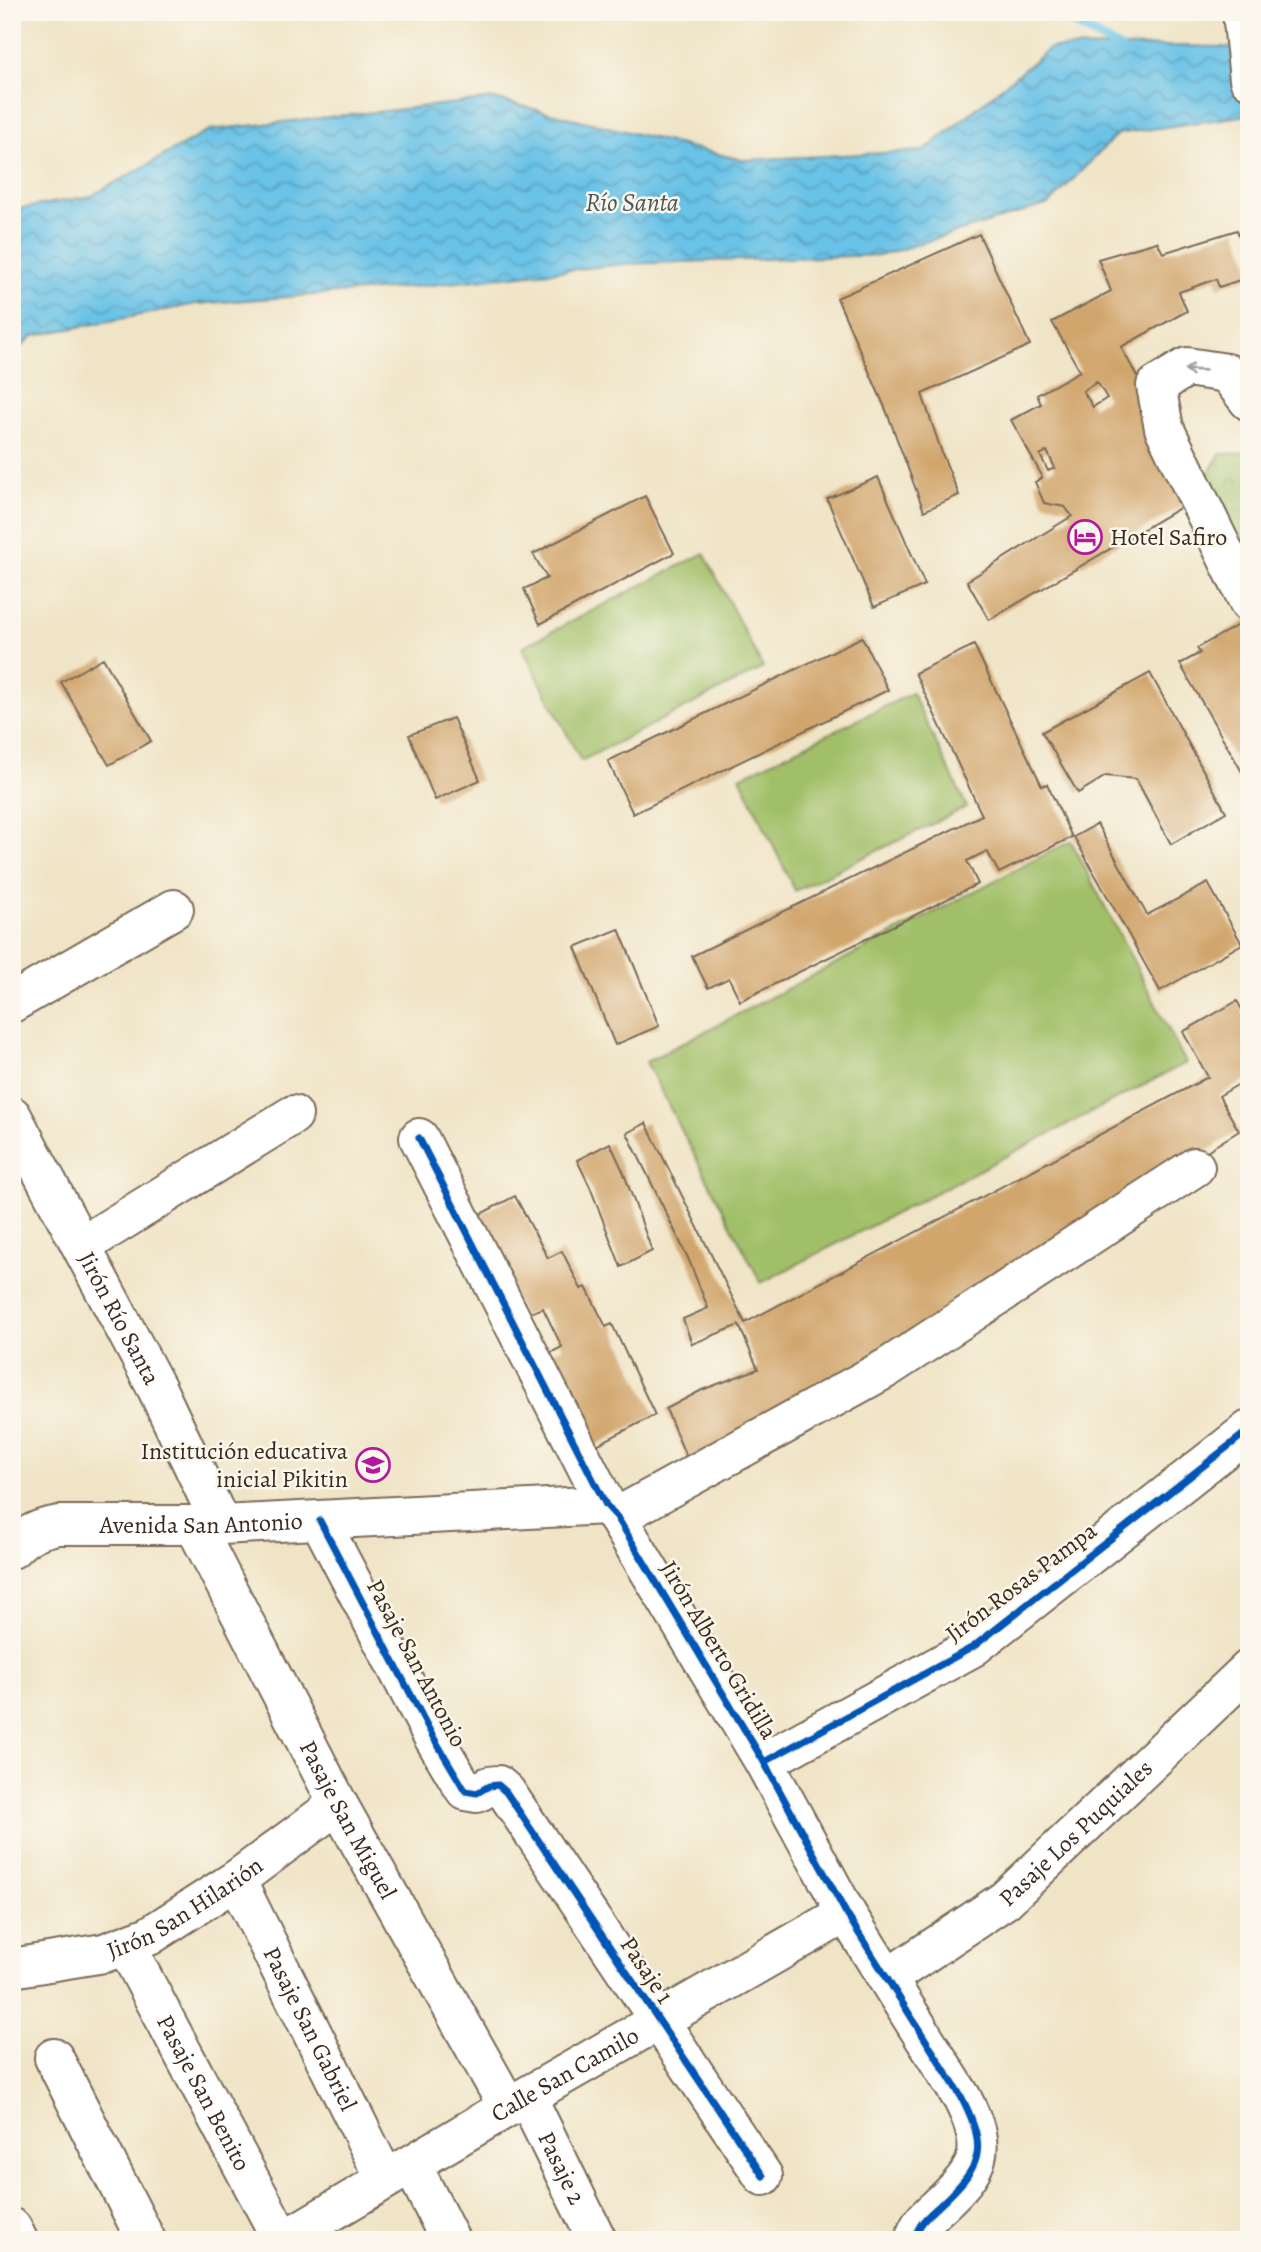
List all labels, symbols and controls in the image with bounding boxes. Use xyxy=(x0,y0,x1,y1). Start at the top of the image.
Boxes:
water label: Río Santa xyxy=(585,185,679,220)
one-way arrow xyxy=(1184,363,1207,376)
hotel icon: Hotel Safiro xyxy=(1066,518,1104,556)
place label: Hotel Safiro xyxy=(1110,521,1227,553)
street label: Jirón Río Santa xyxy=(71,1246,168,1391)
place label: Institución educativa inicial Pikitin xyxy=(140,1435,349,1495)
school or university icon: Institución educativa inicial Pikitin xyxy=(354,1446,392,1484)
street label: Avenida San Antonio xyxy=(99,1505,304,1541)
street label: Jirón Rosas Pampa xyxy=(939,1514,1104,1649)
street label: Jirón Alberto Gridilla xyxy=(653,1555,785,1746)
street label: Pasaje San Antonio xyxy=(359,1573,475,1753)
street label: Pasaje San Miguel xyxy=(292,1735,404,1905)
street label: Pasaje Los Puquiales xyxy=(992,1752,1160,1914)
street label: Jirón San Hilarión xyxy=(102,1849,269,1966)
street label: Pasaje 1 xyxy=(613,1930,681,2010)
street label: Pasaje San Gabriel xyxy=(256,1941,364,2116)
street label: Pasaje San Benito xyxy=(149,2009,258,2176)
street label: Calle San Camilo xyxy=(485,2019,645,2130)
street label: Pasaje 2 xyxy=(530,2126,593,2210)

